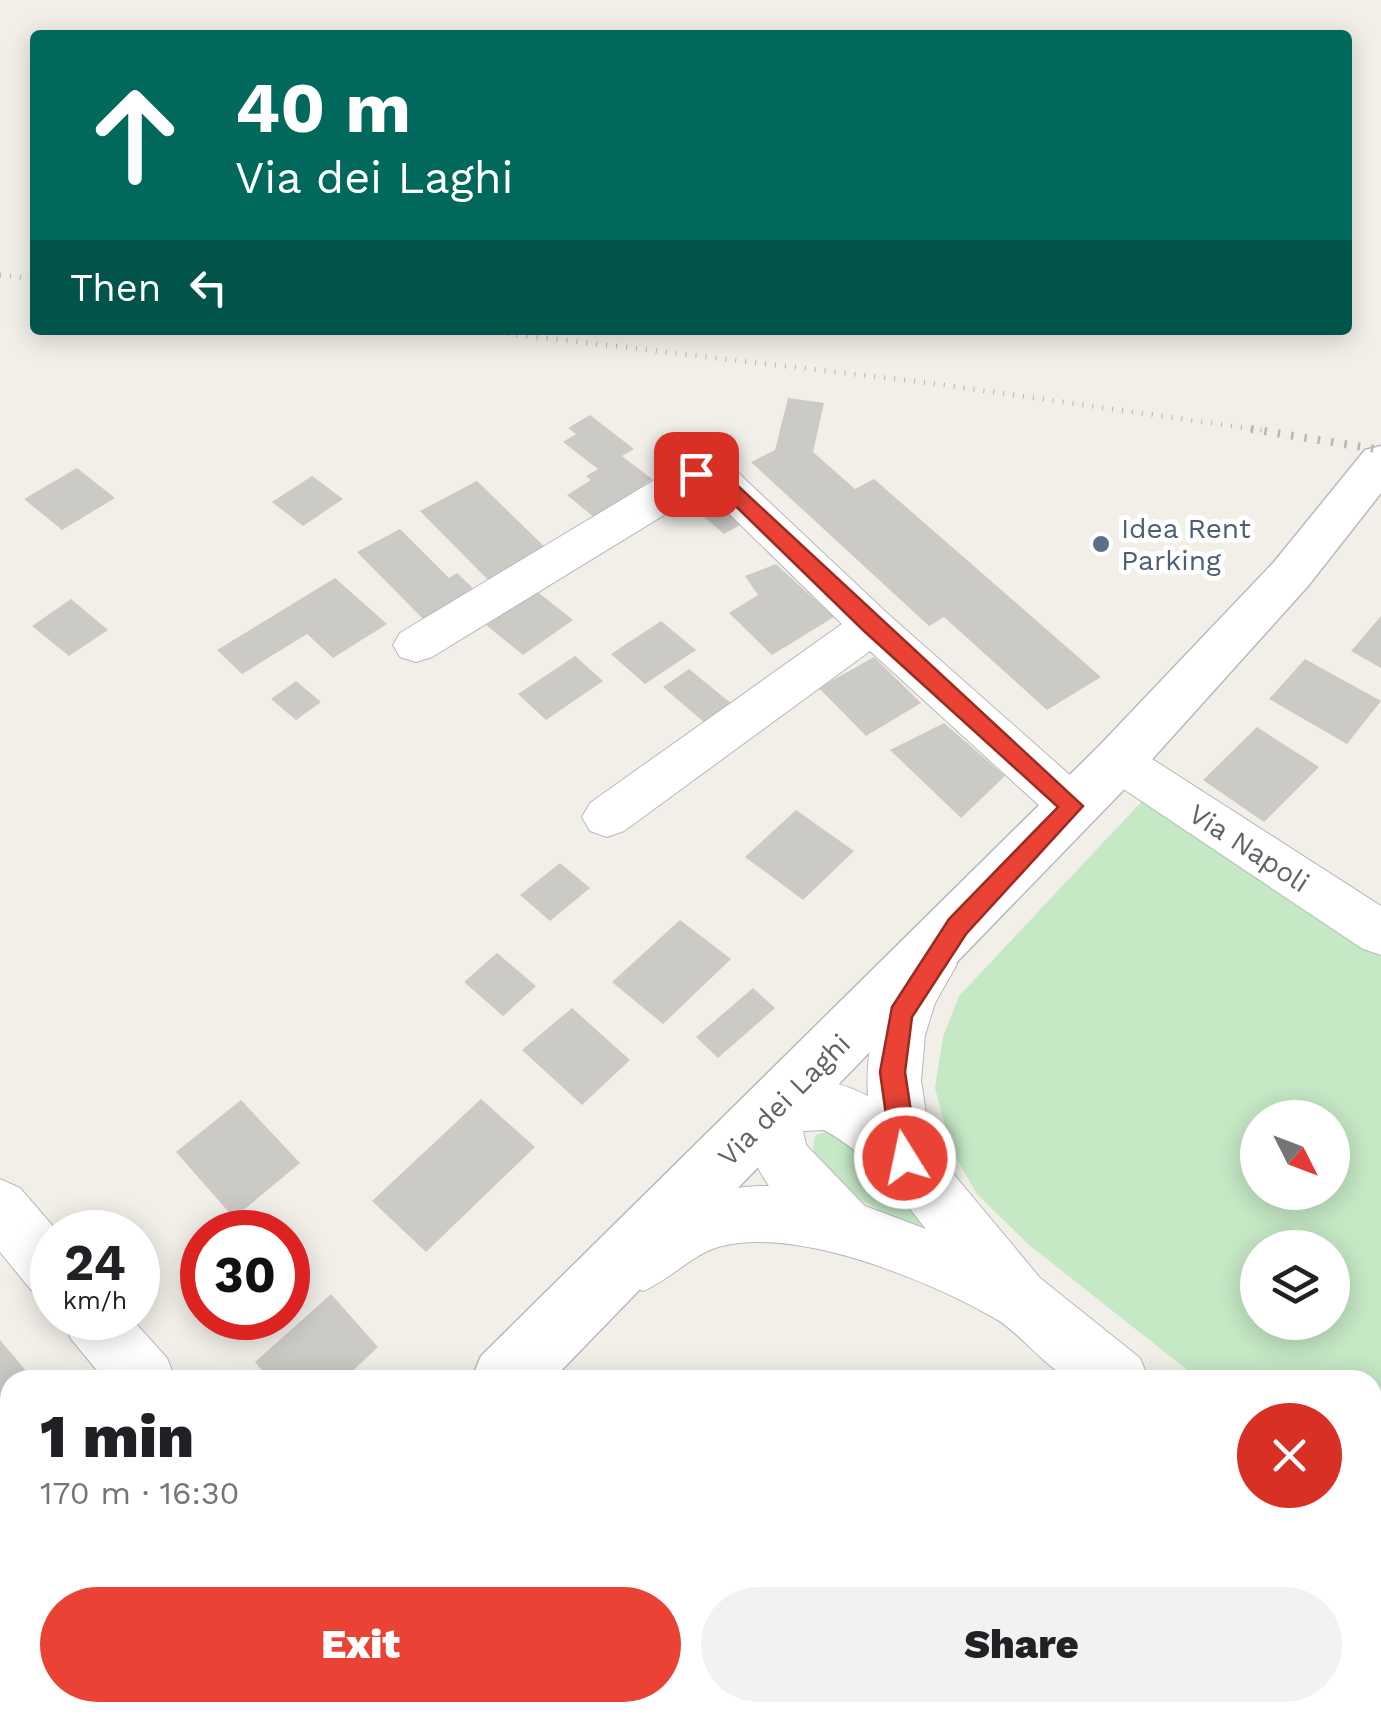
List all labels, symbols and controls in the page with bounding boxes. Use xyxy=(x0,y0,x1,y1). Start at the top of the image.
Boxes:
text: 40 m xyxy=(235,67,411,149)
icon: ahead xyxy=(70,70,200,200)
text: Via dei Laghi xyxy=(235,151,514,204)
icon: left xyxy=(181,260,236,315)
text: Then xyxy=(70,266,161,310)
pin xyxy=(654,432,739,517)
icon: arrive xyxy=(669,447,724,502)
place label: Idea Rent Parking xyxy=(1121,512,1251,577)
marker: Idea Rent Parking xyxy=(1090,533,1112,555)
street label: Via Napoli xyxy=(1183,797,1315,899)
street label: Via dei Laghi xyxy=(711,1027,857,1173)
north arrow xyxy=(1240,1100,1350,1210)
map controls xyxy=(1240,1100,1350,1340)
position arrow xyxy=(853,1106,957,1210)
speed limit sign: 30 xyxy=(180,1210,310,1340)
button: layers xyxy=(1240,1230,1350,1340)
text: 24 xyxy=(64,1233,126,1292)
text: km/h xyxy=(63,1286,127,1315)
text: 1 min xyxy=(40,1401,194,1472)
button: close xyxy=(1237,1403,1342,1508)
text: 170 m · 16:30 xyxy=(40,1474,240,1512)
button: Exit xyxy=(40,1587,681,1702)
button: Share xyxy=(701,1587,1342,1702)

